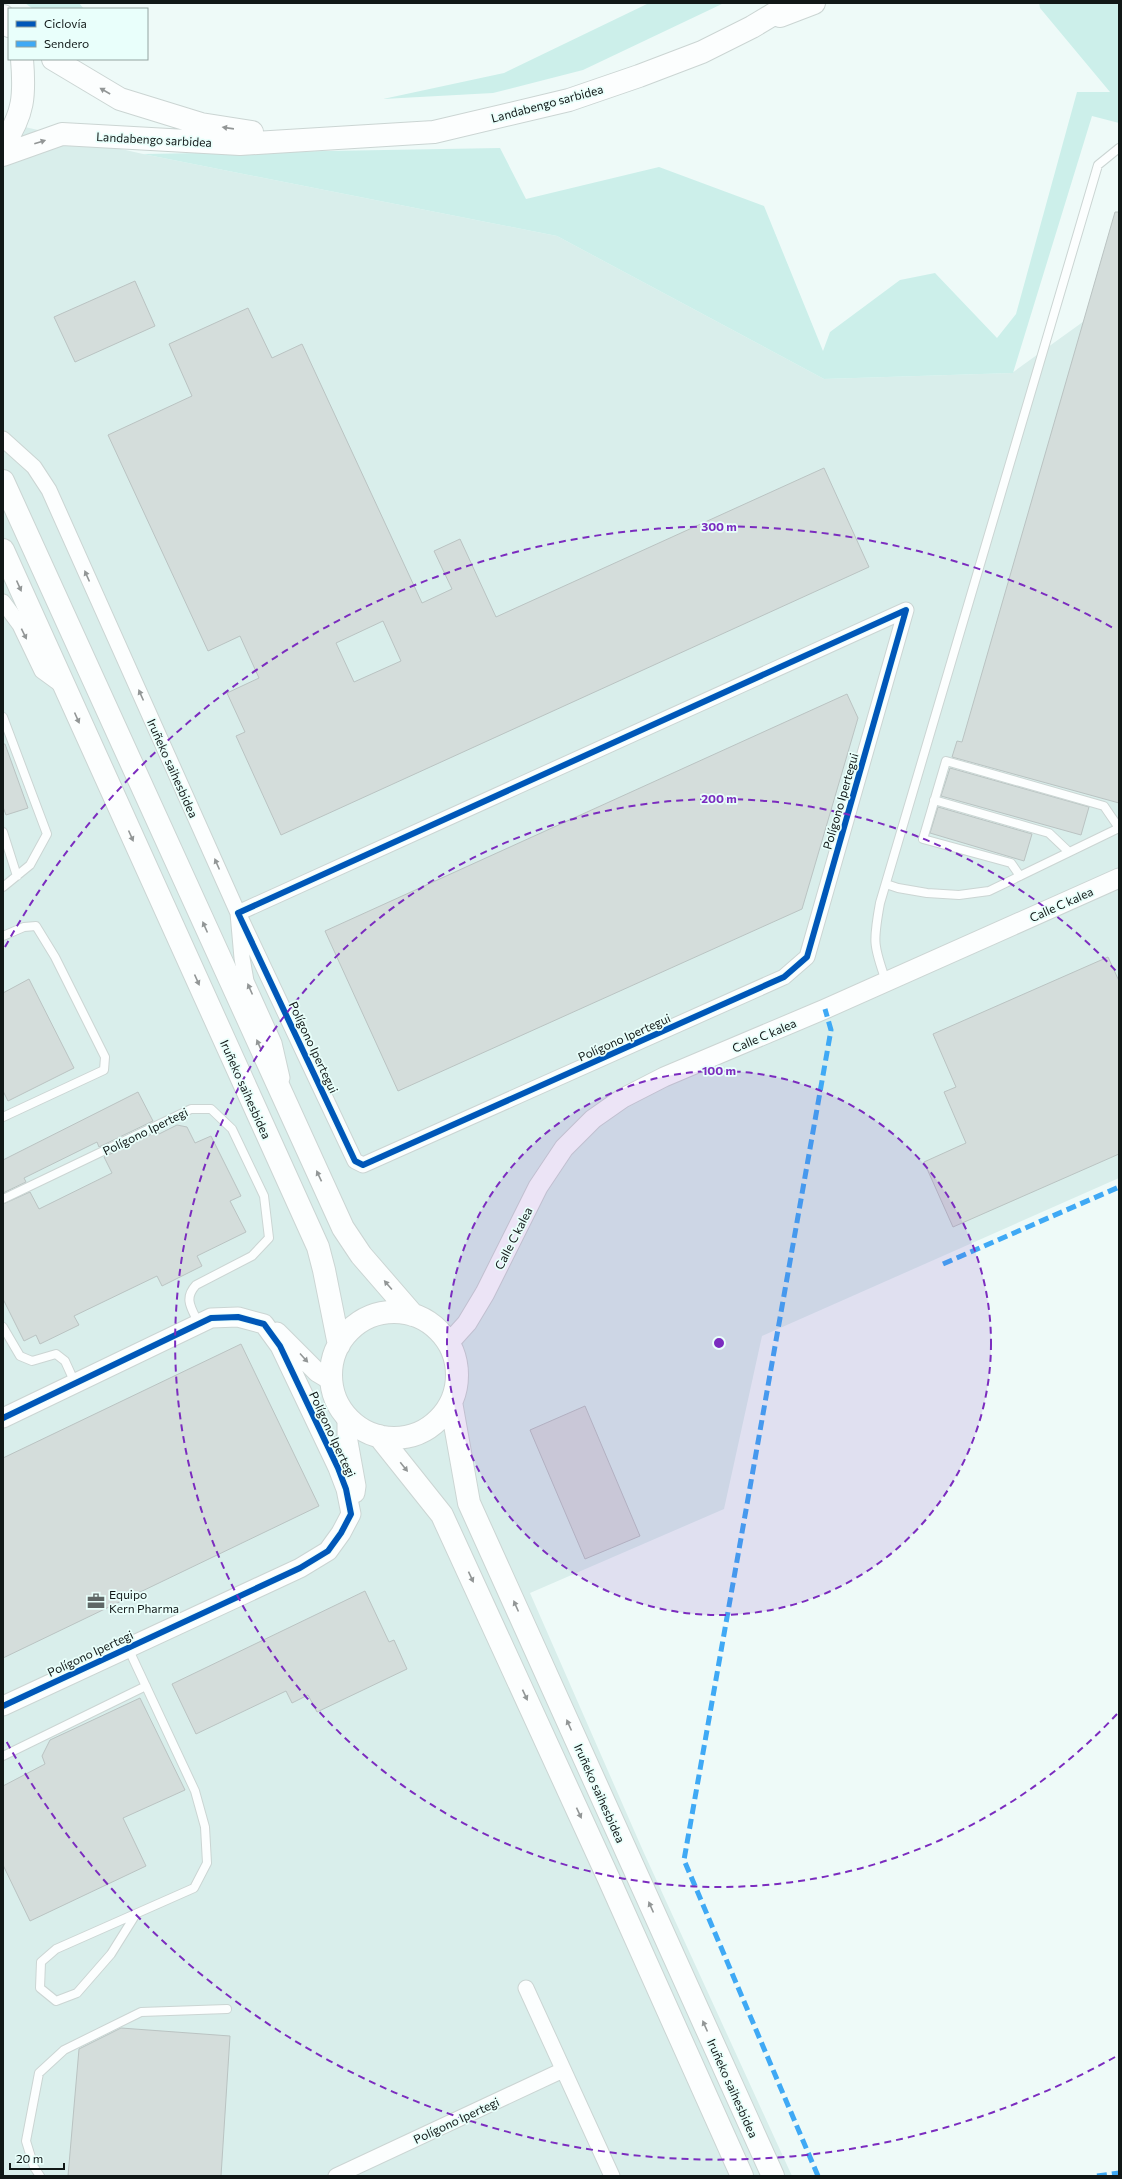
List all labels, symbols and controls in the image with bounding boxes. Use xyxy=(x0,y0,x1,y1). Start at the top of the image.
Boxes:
legend xyxy=(8,8,148,60)
text: Ciclovía xyxy=(44,16,87,30)
text: Sendero xyxy=(44,36,89,50)
street label: Landabengo sarbidea xyxy=(489,81,605,125)
one-way arrow xyxy=(99,87,111,94)
one-way arrow xyxy=(222,125,235,131)
street label: Landabengo sarbidea xyxy=(96,129,212,149)
one-way arrow xyxy=(34,139,46,145)
text: 300 m xyxy=(701,519,737,533)
one-way arrow xyxy=(84,571,90,582)
one-way arrow xyxy=(16,581,22,592)
one-way arrow xyxy=(21,628,27,640)
one-way arrow xyxy=(137,688,143,700)
one-way arrow xyxy=(75,712,81,724)
street label: Iruñeko saihesbidea xyxy=(145,716,201,820)
street label: Polígono Ipertegui xyxy=(820,751,860,851)
text: 200 m xyxy=(701,791,737,805)
one-way arrow xyxy=(128,830,134,842)
one-way arrow xyxy=(214,859,220,870)
street label: Calle C kalea xyxy=(1027,884,1095,924)
one-way arrow xyxy=(202,921,208,932)
one-way arrow xyxy=(194,974,200,986)
one-way arrow xyxy=(246,982,252,994)
street label: Polígono Ipertegui xyxy=(287,999,341,1095)
street label: Polígono Ipertegui xyxy=(576,1010,672,1064)
street label: Calle C kalea xyxy=(730,1015,798,1055)
street label: Iruñeko saihesbidea xyxy=(218,1037,274,1141)
one-way arrow xyxy=(255,1039,261,1051)
text: 100 m xyxy=(702,1063,736,1077)
street label: Polígono Ipertegi xyxy=(100,1104,190,1158)
one-way arrow xyxy=(316,1170,322,1182)
street label: Calle C kalea xyxy=(491,1204,535,1272)
one-way arrow xyxy=(383,1280,392,1291)
centre of rings xyxy=(712,1336,726,1350)
one-way arrow xyxy=(299,1353,309,1363)
street label: Polígono Ipertegi xyxy=(307,1389,359,1479)
one-way arrow xyxy=(399,1461,408,1472)
one-way arrow xyxy=(468,1571,474,1583)
place label: Equipo Kern Pharma xyxy=(109,1587,179,1615)
office icon: Equipo Kern Pharma xyxy=(86,1591,106,1611)
one-way arrow xyxy=(513,1601,519,1612)
street label: Polígono Ipertegi xyxy=(45,1627,135,1679)
one-way arrow xyxy=(522,1689,528,1701)
one-way arrow xyxy=(566,1719,572,1731)
street label: Iruñeko saihesbidea xyxy=(572,1741,628,1845)
one-way arrow xyxy=(576,1808,582,1819)
one-way arrow xyxy=(648,1902,654,1913)
one-way arrow xyxy=(702,2020,708,2031)
street label: Iruñeko saihesbidea xyxy=(705,2036,761,2140)
street label: Polígono Ipertegi xyxy=(411,2094,501,2146)
scale bar xyxy=(10,2145,64,2171)
text: 20 m xyxy=(16,2151,43,2165)

